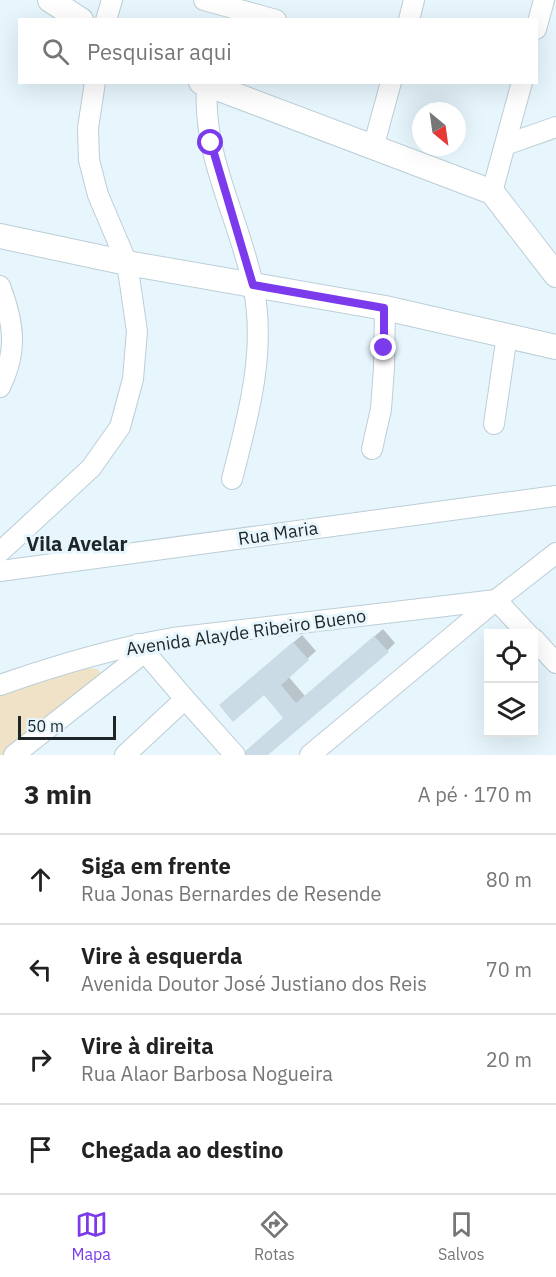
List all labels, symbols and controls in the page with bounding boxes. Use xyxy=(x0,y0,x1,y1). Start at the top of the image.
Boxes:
search box xyxy=(18,18,538,84)
icon: search xyxy=(39,35,72,68)
text: Pesquisar aqui xyxy=(87,37,232,66)
north arrow xyxy=(412,102,466,156)
route start xyxy=(197,129,223,155)
route end xyxy=(370,334,396,360)
street label: Rua Maria xyxy=(237,516,320,550)
district label: Vila Avelar xyxy=(26,530,128,557)
street label: Avenida Alayde Ribeiro Bueno xyxy=(125,604,367,660)
map controls xyxy=(484,629,538,737)
button: locate xyxy=(484,629,538,683)
button: layers xyxy=(484,683,538,737)
scale bar xyxy=(18,713,116,740)
text: 50 m xyxy=(27,716,64,736)
text: 3 min xyxy=(24,777,92,811)
text: A pé · 170 m xyxy=(418,781,532,808)
text: Siga em frente xyxy=(81,851,231,880)
icon: ahead xyxy=(24,863,57,896)
text: 80 m xyxy=(486,866,532,893)
text: Rua Jonas Bernardes de Resende xyxy=(81,880,382,907)
text: Vire à esquerda xyxy=(81,941,243,970)
icon: left xyxy=(24,953,57,986)
text: 70 m xyxy=(486,956,532,983)
text: Avenida Doutor José Justiano dos Reis xyxy=(81,970,427,997)
text: Vire à direita xyxy=(81,1031,214,1060)
icon: right xyxy=(24,1043,57,1076)
text: 20 m xyxy=(486,1046,532,1073)
text: Rua Alaor Barbosa Nogueira xyxy=(81,1060,333,1087)
icon: arrive xyxy=(24,1133,57,1166)
text: Chegada ao destino xyxy=(81,1135,284,1164)
tab: Mapa xyxy=(72,1208,111,1264)
tab: Rotas xyxy=(254,1208,295,1264)
tab: Salvos xyxy=(438,1208,484,1264)

